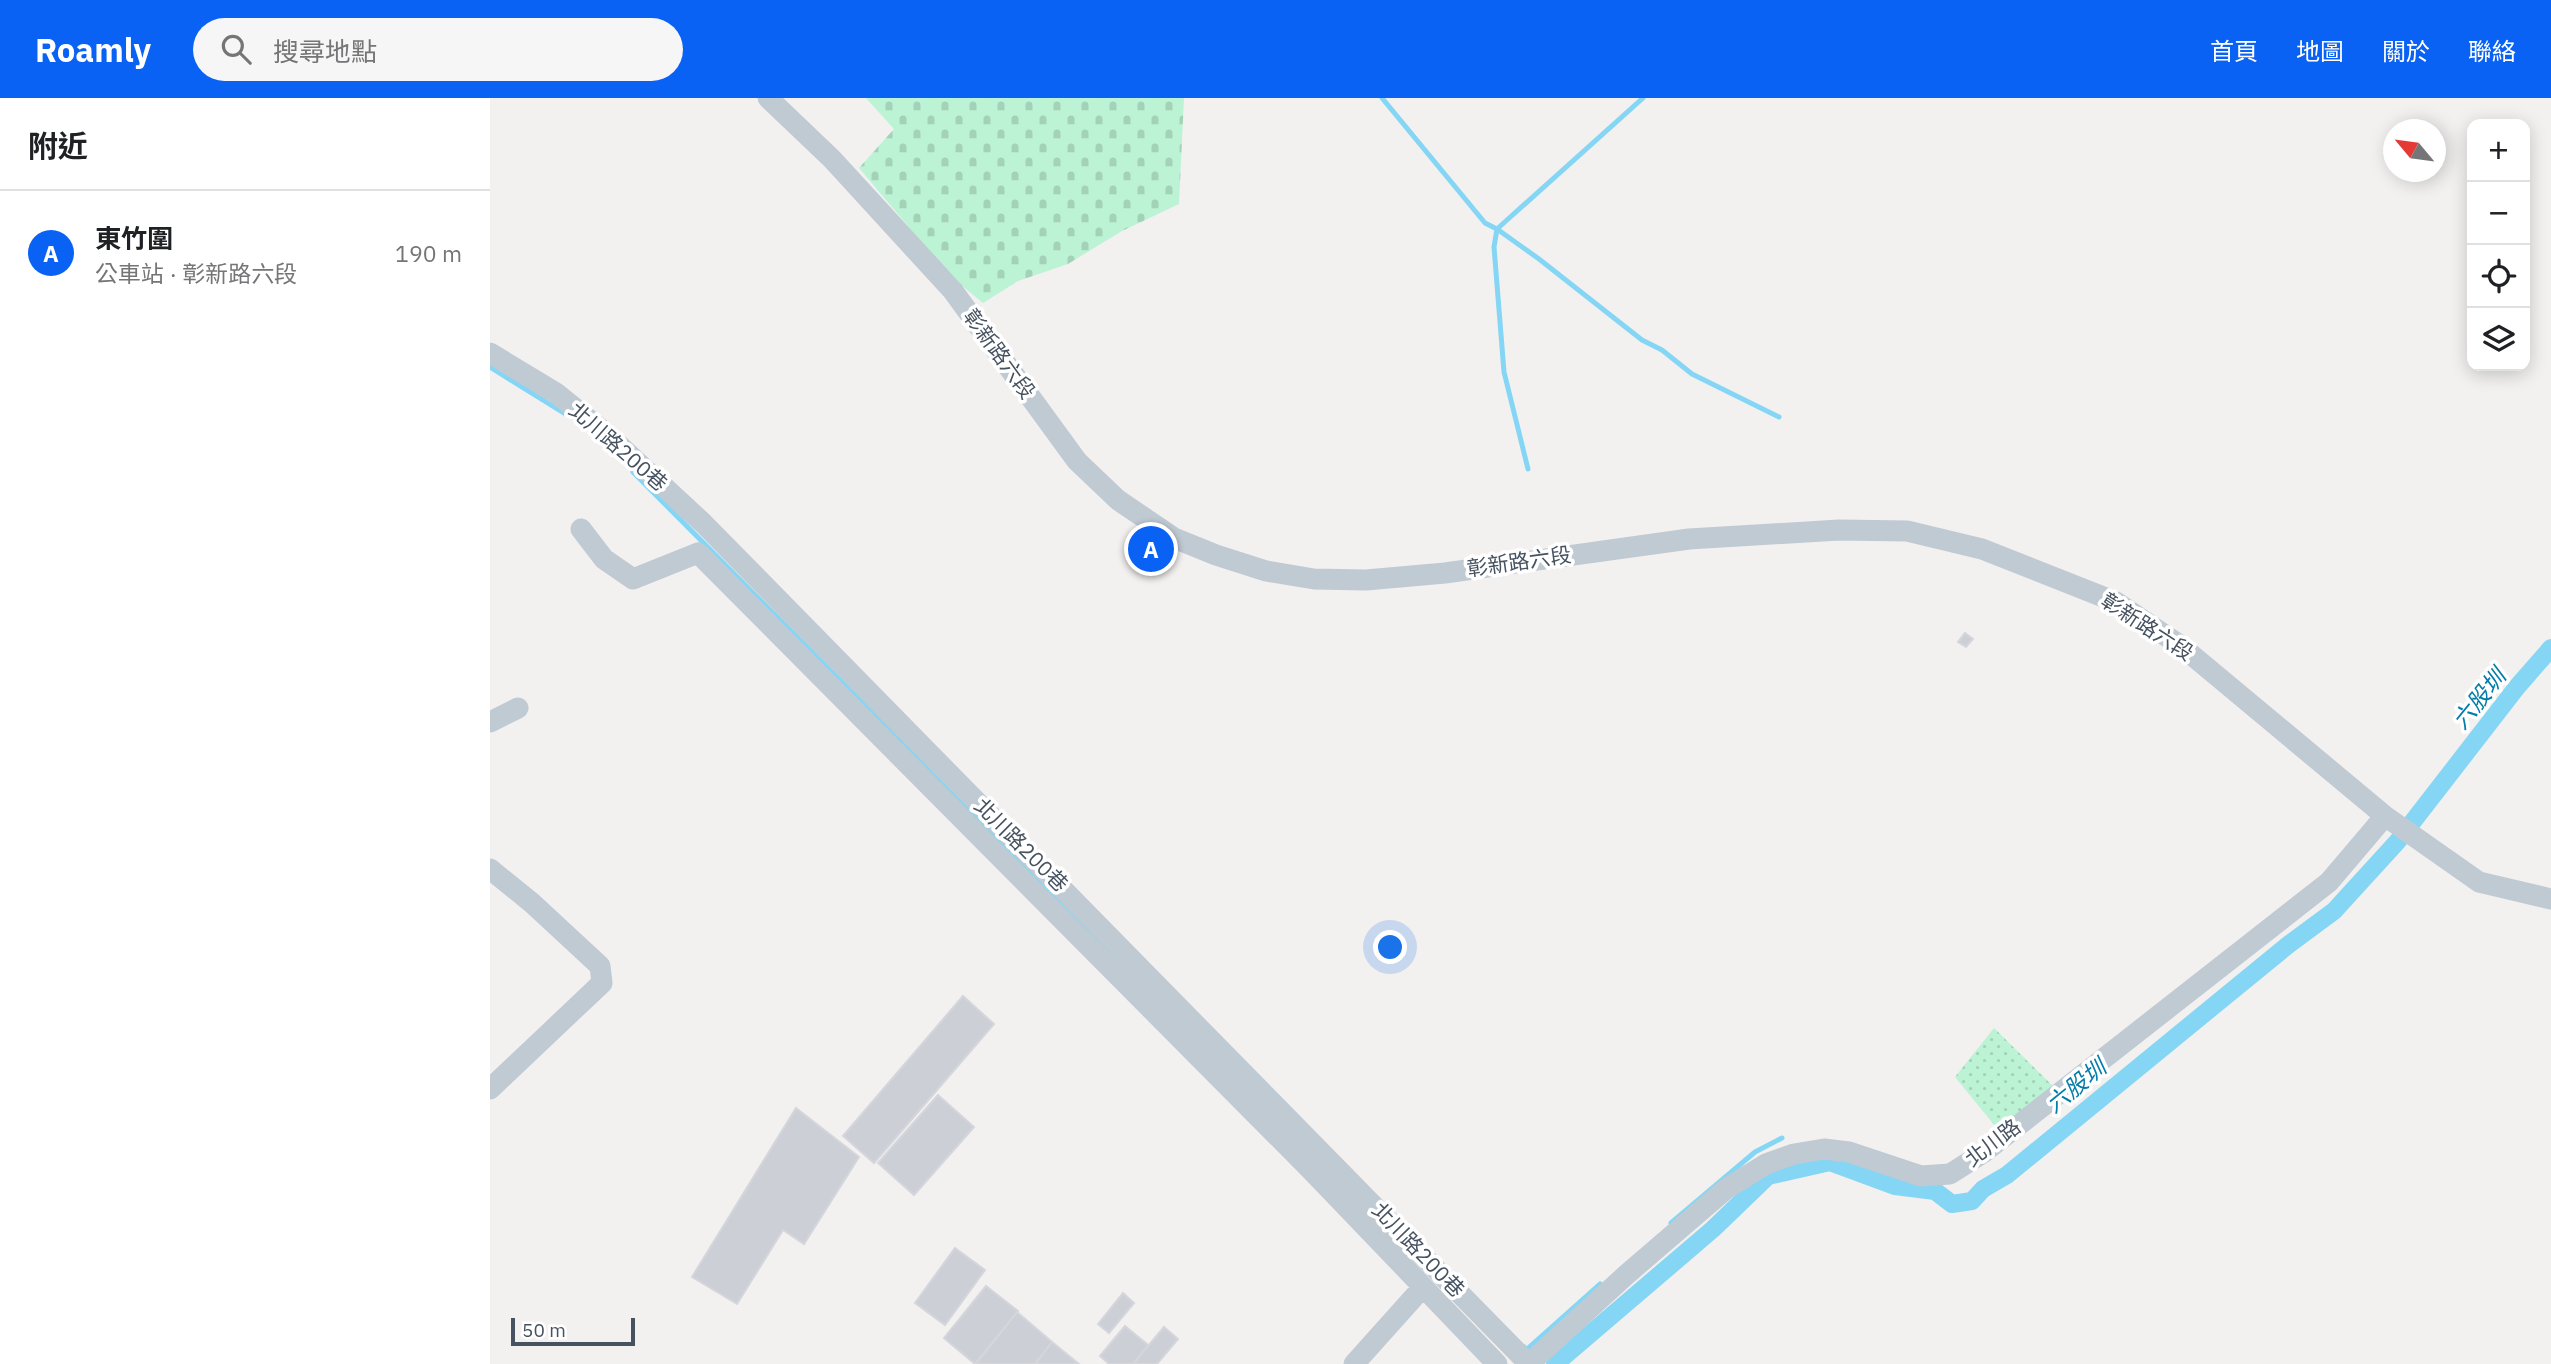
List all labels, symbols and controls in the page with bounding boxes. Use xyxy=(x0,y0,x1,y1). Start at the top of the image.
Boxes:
search box xyxy=(193,18,683,81)
text: Roamly xyxy=(35,28,151,71)
icon: search xyxy=(217,30,255,68)
text: 搜尋地點 xyxy=(273,34,377,68)
text: 首頁 xyxy=(2210,35,2258,67)
text: 地圖 xyxy=(2296,35,2344,67)
text: 關於 xyxy=(2382,35,2430,67)
text: 聯絡 xyxy=(2468,35,2516,67)
north arrow xyxy=(2383,119,2446,182)
map controls xyxy=(2467,119,2530,371)
button: + xyxy=(2467,119,2530,182)
text: 附近 xyxy=(28,126,88,165)
button: − xyxy=(2467,182,2530,245)
text: 東竹圍 xyxy=(95,221,173,255)
text: A xyxy=(43,238,59,268)
text: 190 m xyxy=(395,238,462,268)
button: locate xyxy=(2467,245,2530,308)
text: 公車站 · 彰新路六段 xyxy=(95,258,297,288)
street label: 彰新路六段 xyxy=(958,303,1042,404)
button: layers xyxy=(2467,308,2530,371)
street label: 北川路200巷 xyxy=(564,396,674,497)
pin: A xyxy=(1128,523,1174,575)
street label: 彰新路六段 xyxy=(1465,540,1573,582)
street label: 彰新路六段 xyxy=(2096,586,2199,666)
water label: 六股圳 xyxy=(2445,660,2513,735)
street label: 北川路200巷 xyxy=(969,791,1075,897)
your location xyxy=(1373,930,1407,964)
water label: 六股圳 xyxy=(2039,1050,2114,1119)
street label: 北川路 xyxy=(1959,1112,2026,1172)
street label: 北川路200巷 xyxy=(1366,1196,1471,1303)
scale bar xyxy=(511,1315,635,1347)
text: 50 m xyxy=(522,1318,566,1342)

